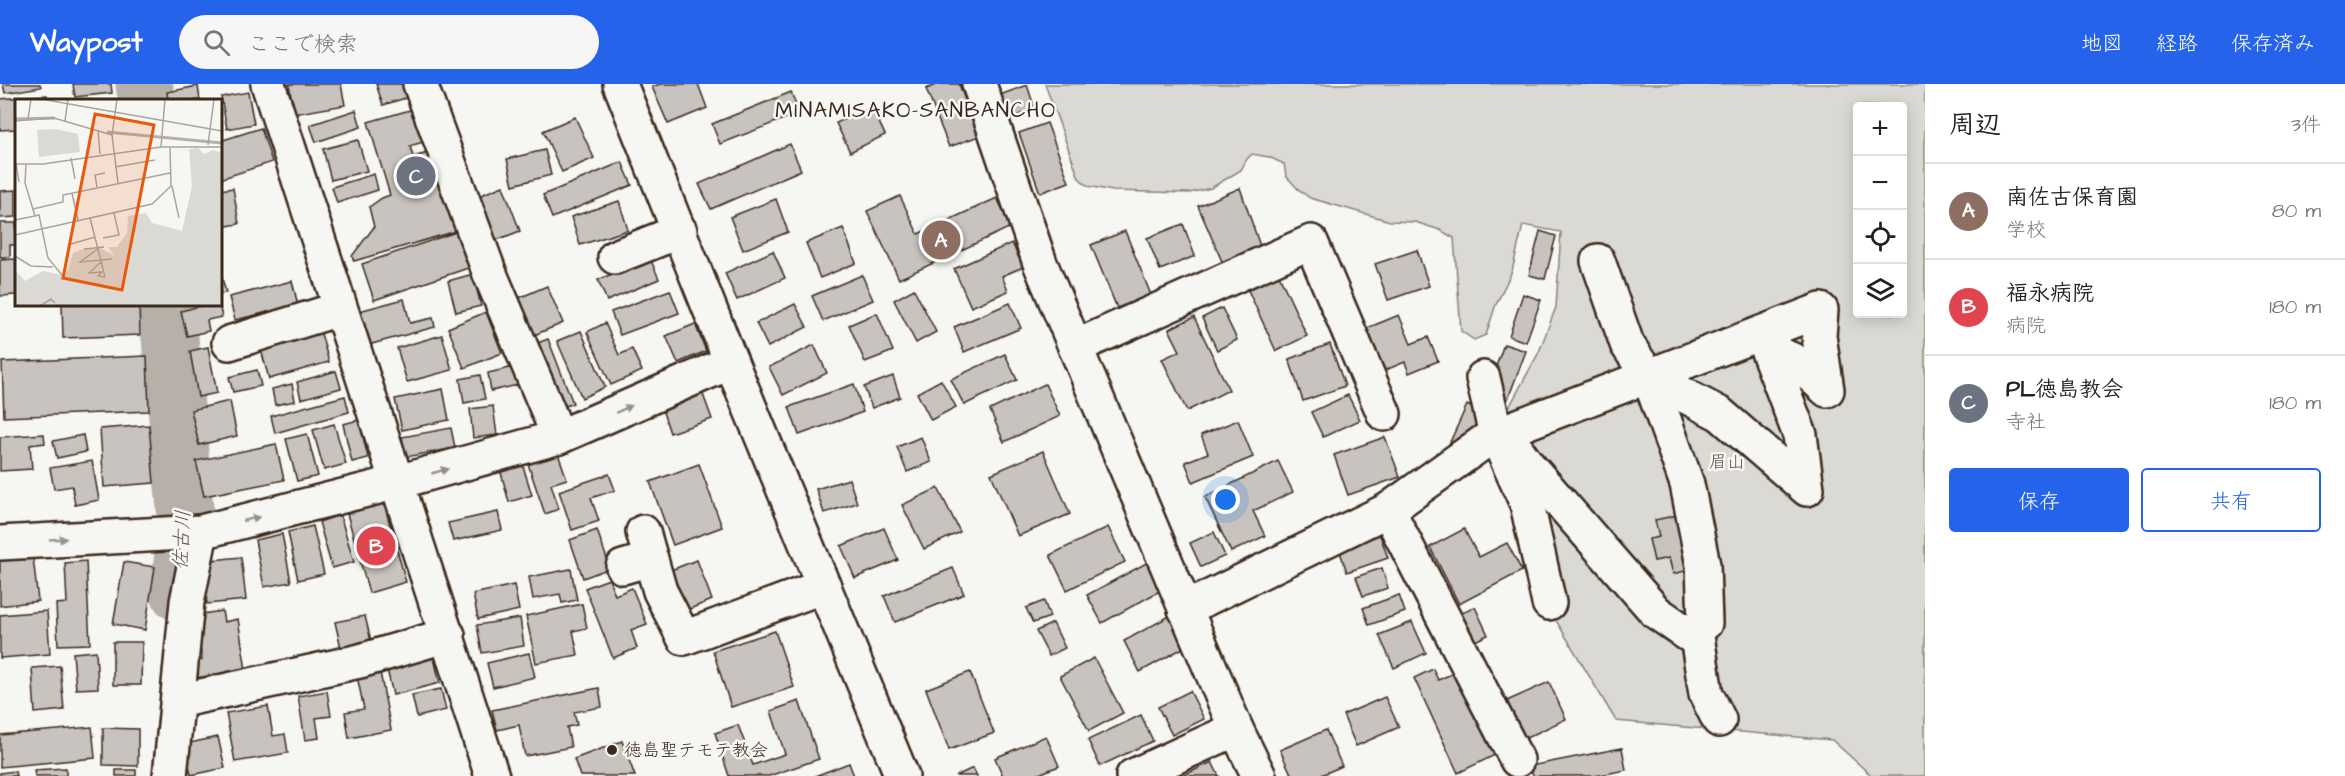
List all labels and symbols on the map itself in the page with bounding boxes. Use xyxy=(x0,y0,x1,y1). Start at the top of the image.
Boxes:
district label: MINAMISAKO-SANBANCHO xyxy=(775,96,1057,125)
inset map xyxy=(15,99,222,306)
pin: C xyxy=(396,154,436,199)
pin: A xyxy=(922,218,960,262)
one-way arrow xyxy=(616,404,633,413)
park label: 眉山 xyxy=(1709,450,1745,475)
one-way arrow xyxy=(431,465,449,475)
your location xyxy=(1211,485,1240,514)
water label: 佐古川 xyxy=(166,509,198,571)
one-way arrow xyxy=(242,514,260,524)
pin: B xyxy=(356,524,395,568)
one-way arrow xyxy=(49,535,68,544)
place label: 徳島聖テモテ教会 xyxy=(624,738,768,763)
marker: 徳島聖テモテ教会 xyxy=(605,743,619,757)

